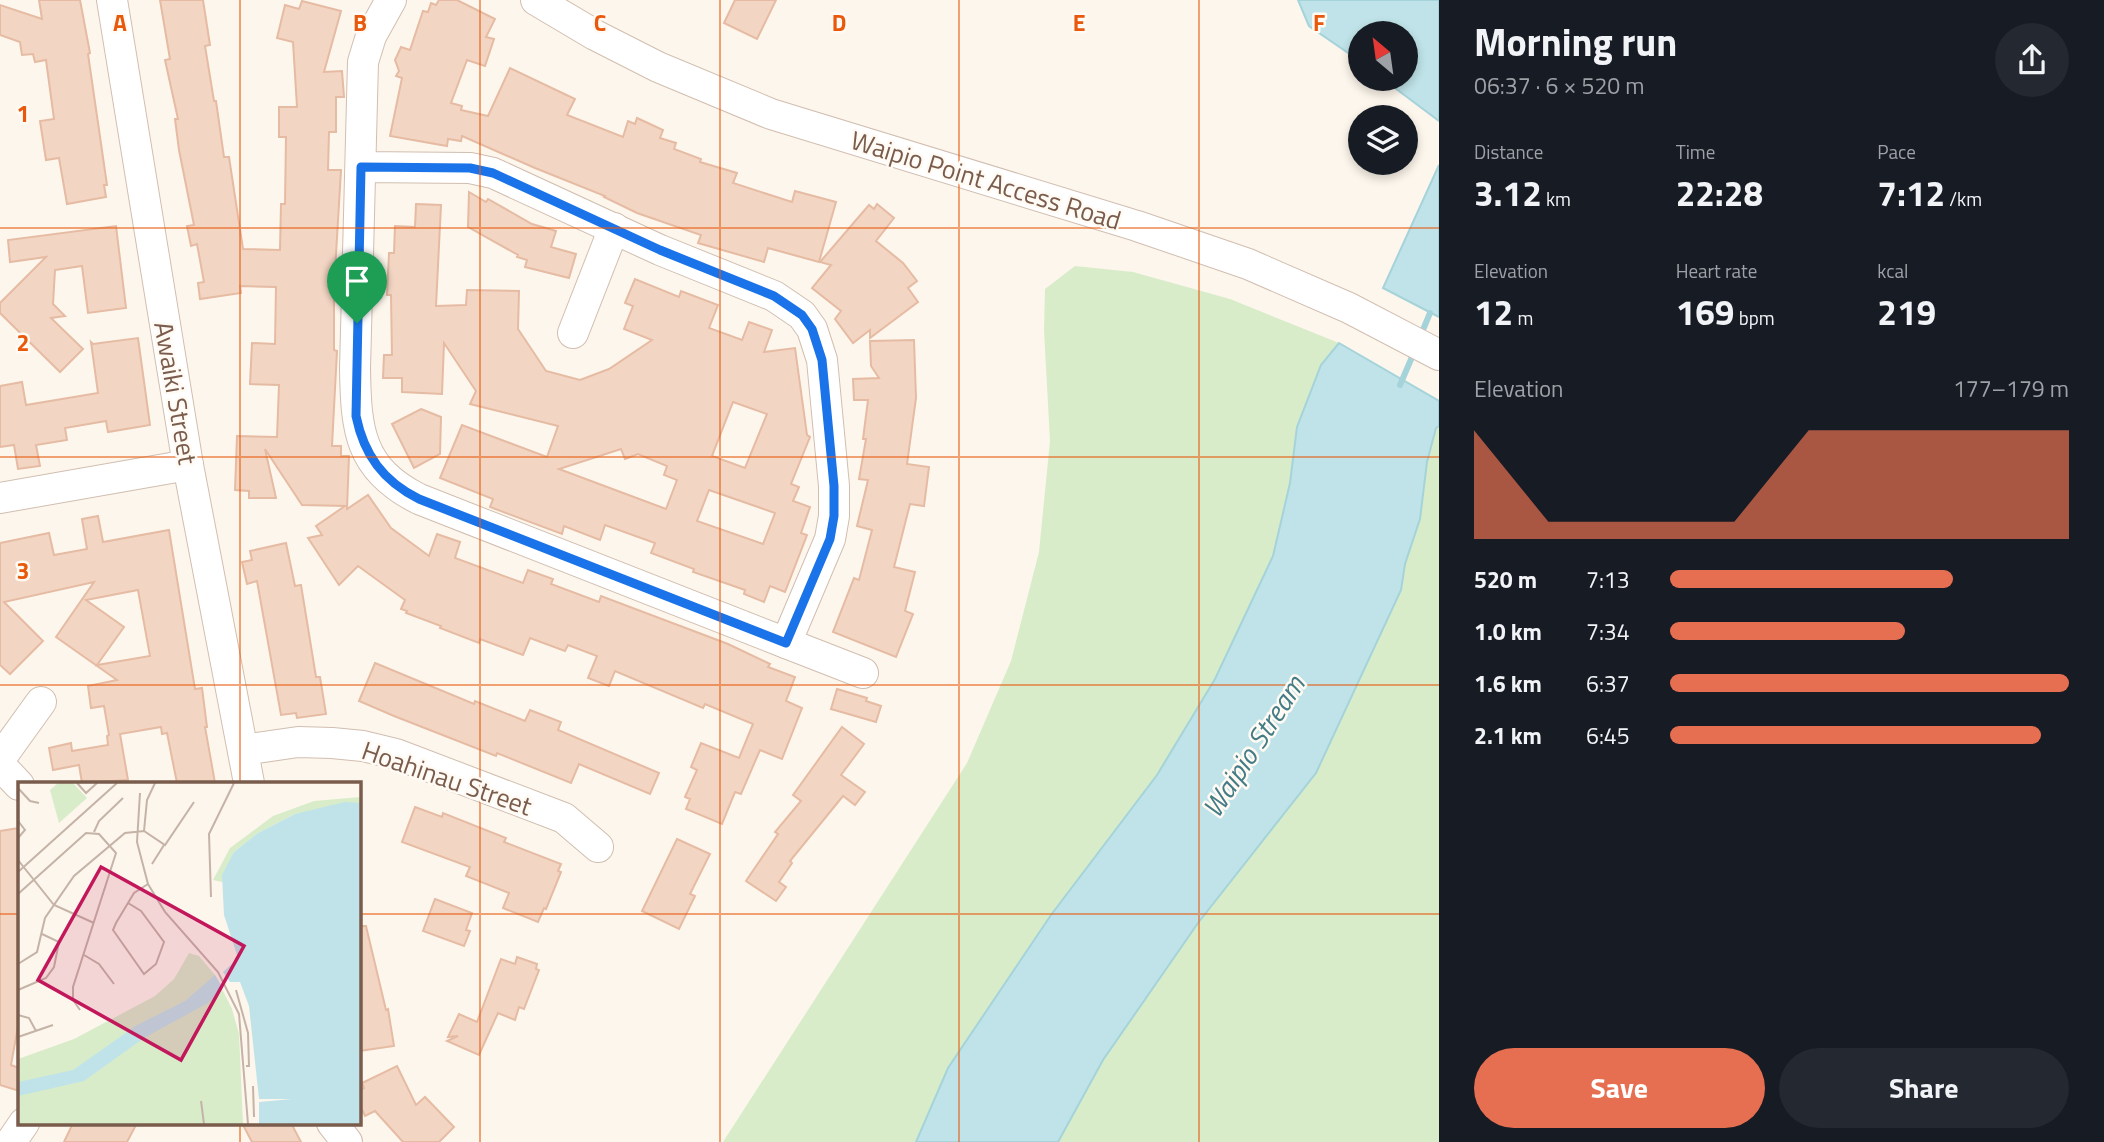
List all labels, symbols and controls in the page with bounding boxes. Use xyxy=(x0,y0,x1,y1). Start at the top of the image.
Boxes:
text: A xyxy=(113,5,127,40)
text: B xyxy=(353,5,367,40)
text: C xyxy=(594,5,606,40)
text: D xyxy=(832,5,846,40)
text: E xyxy=(1073,5,1085,40)
text: F xyxy=(1313,5,1325,40)
text: Morning run xyxy=(1474,13,1677,71)
north arrow xyxy=(1348,21,1418,91)
map controls xyxy=(1348,21,1418,175)
button: share xyxy=(1995,23,2069,97)
text: 06:37 · 6 × 520 m xyxy=(1474,68,1644,103)
text: 1 xyxy=(17,96,29,131)
button: layers xyxy=(1348,105,1418,175)
street label: Waipio Point Access Road xyxy=(846,120,1126,240)
text: Distance xyxy=(1474,137,1543,166)
text: Time xyxy=(1676,137,1715,166)
text: Pace xyxy=(1877,137,1916,166)
text: 3.12 xyxy=(1474,166,1542,220)
text: 22:28 xyxy=(1676,166,1763,220)
text: 7:12 xyxy=(1877,166,1945,220)
text: km xyxy=(1542,184,1571,213)
text: /km xyxy=(1945,184,1982,213)
pin xyxy=(327,251,387,323)
text: Elevation xyxy=(1474,256,1548,285)
text: Heart rate xyxy=(1676,256,1757,285)
text: kcal xyxy=(1877,256,1908,285)
icon: arrive xyxy=(338,262,376,300)
text: 12 xyxy=(1474,285,1513,339)
text: 169 xyxy=(1676,285,1734,339)
text: 219 xyxy=(1877,285,1936,339)
text: m xyxy=(1513,303,1533,332)
text: bpm xyxy=(1734,303,1775,332)
street label: Awaiki Street xyxy=(144,319,208,467)
text: 2 xyxy=(17,325,29,360)
text: Elevation xyxy=(1474,371,1563,406)
text: 177–179 m xyxy=(1953,371,2069,406)
text: 3 xyxy=(17,553,29,588)
text: 520 m xyxy=(1474,562,1537,597)
text: 7:13 xyxy=(1586,562,1630,597)
text: 1.0 km xyxy=(1474,614,1542,649)
text: 7:34 xyxy=(1586,614,1630,649)
water label: Waipio Stream xyxy=(1191,665,1316,826)
text: 1.6 km xyxy=(1474,666,1542,701)
text: 6:37 xyxy=(1586,666,1630,701)
text: 2.1 km xyxy=(1474,718,1542,753)
text: 6:45 xyxy=(1586,718,1630,753)
street label: Hoahinau Street xyxy=(357,731,537,825)
inset map xyxy=(18,782,360,1124)
button: Save xyxy=(1474,1048,1765,1128)
button: Share xyxy=(1779,1048,2069,1128)

